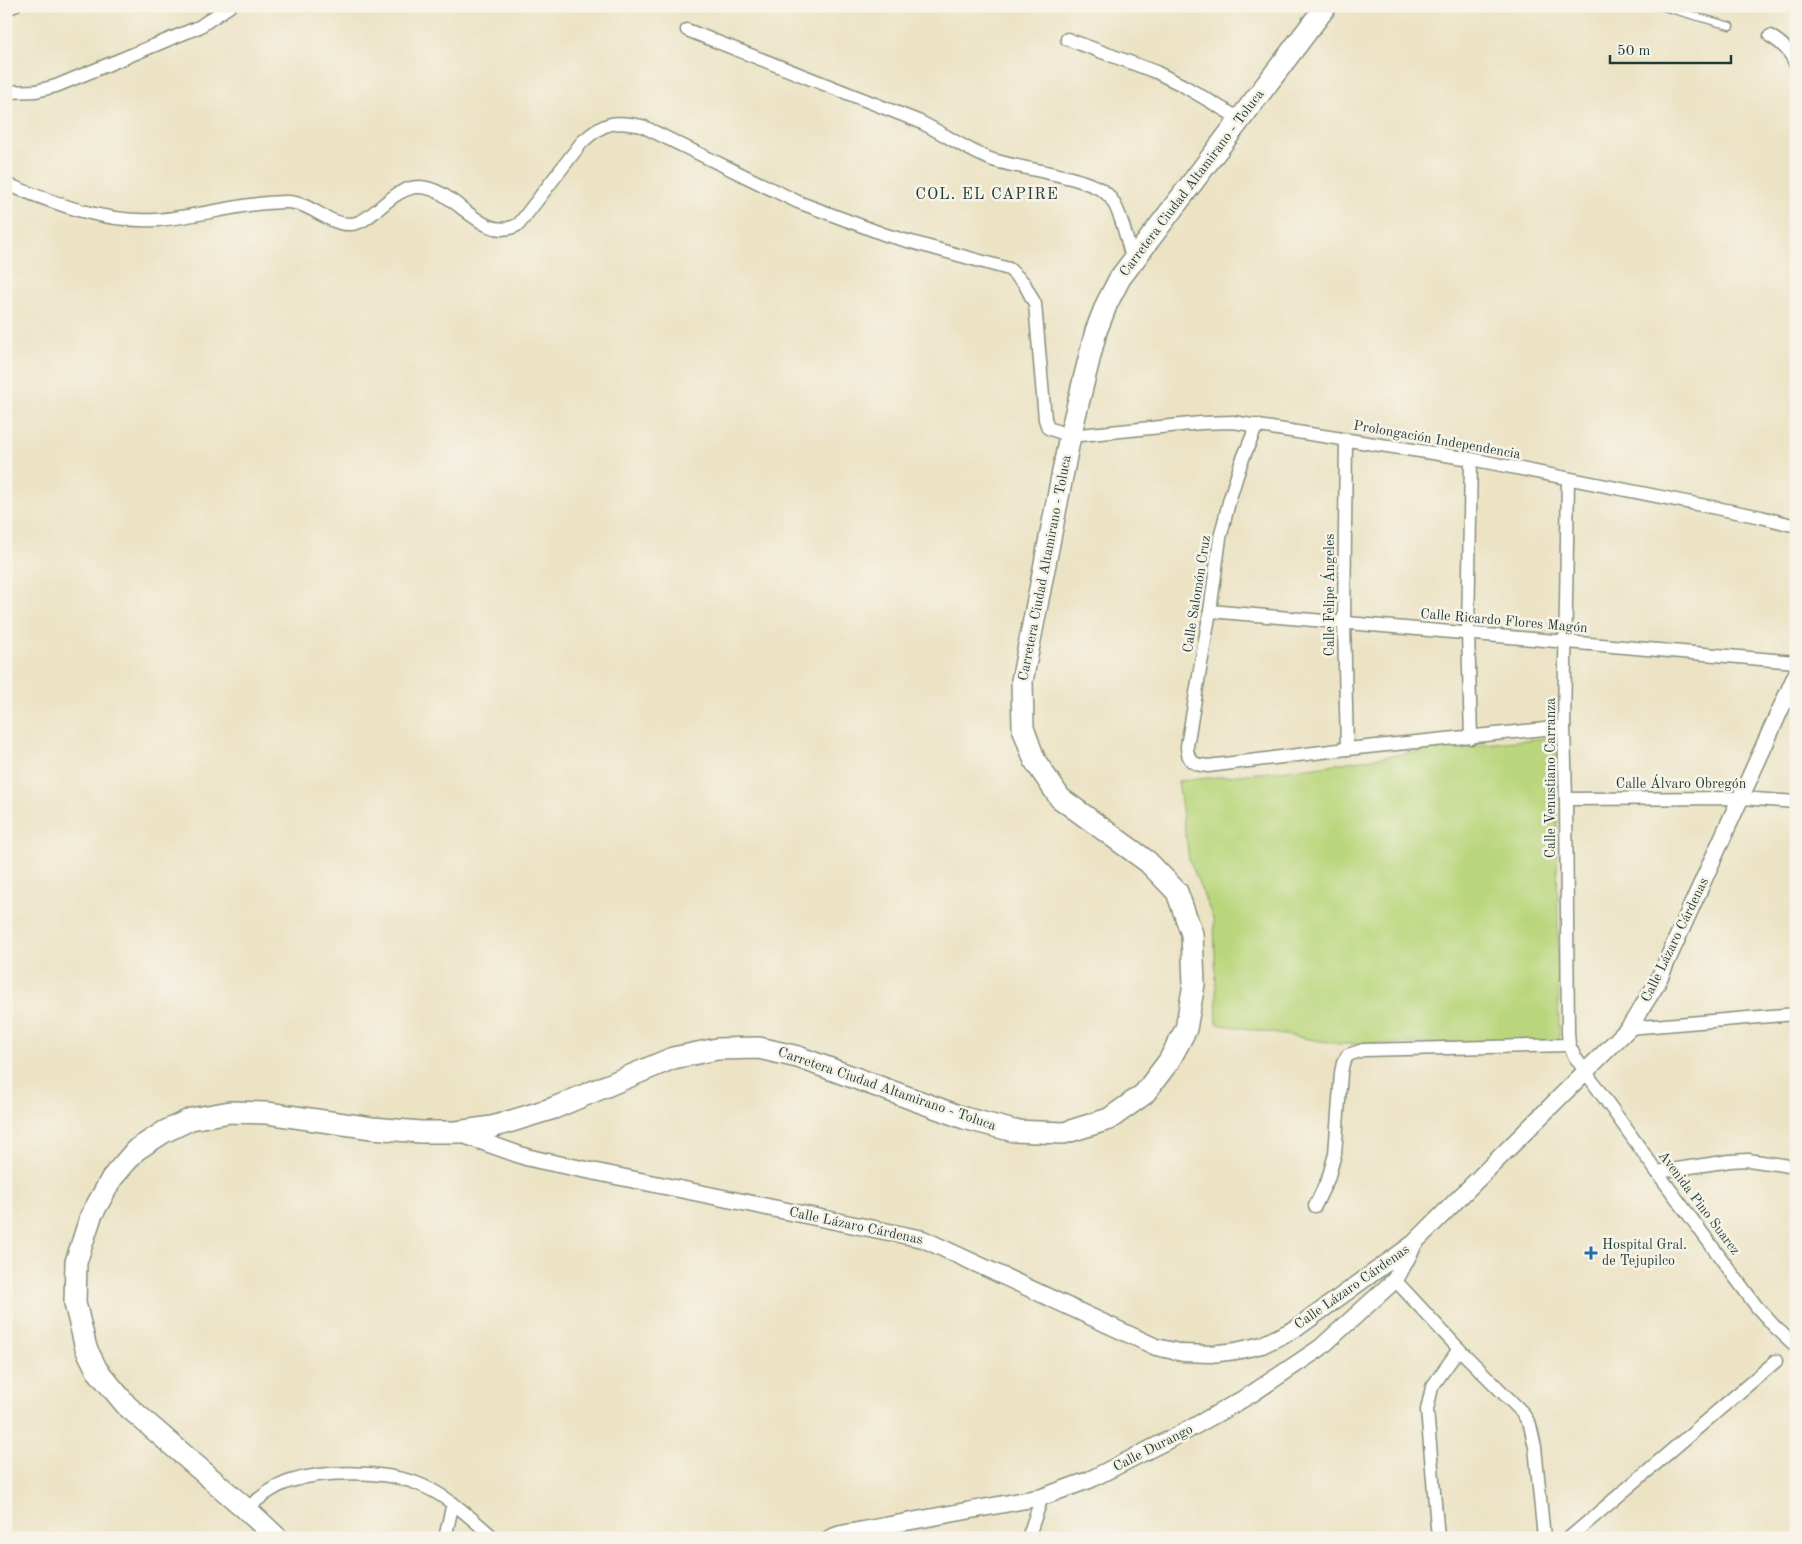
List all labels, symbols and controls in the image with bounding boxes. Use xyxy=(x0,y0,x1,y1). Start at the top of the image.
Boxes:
scale bar xyxy=(1610,32,1731,64)
text: 50 m xyxy=(1617,44,1651,59)
street label: Carretera Ciudad Altamirano - Toluca xyxy=(1117,87,1267,279)
district label: COL. EL CAPIRE xyxy=(915,187,1059,203)
street label: Prolongación Independencia xyxy=(1352,418,1522,462)
street label: Carretera Ciudad Altamirano - Toluca xyxy=(1016,454,1074,682)
street label: Calle Salomón Cruz xyxy=(1181,534,1213,654)
street label: Calle Felipe Ángeles xyxy=(1320,534,1337,656)
street label: Calle Ricardo Flores Magón xyxy=(1420,607,1589,635)
street label: Calle Venustiano Carranza xyxy=(1544,698,1558,858)
street label: Calle Álvaro Obregón xyxy=(1616,774,1747,791)
street label: Calle Lázaro Cárdenas xyxy=(1639,876,1711,1004)
street label: Carretera Ciudad Altamirano - Toluca xyxy=(776,1045,998,1133)
street label: Avenida Pino Suarez xyxy=(1656,1149,1742,1257)
street label: Calle Lázaro Cárdenas xyxy=(788,1205,924,1247)
place label: Hospital Gral. de Tejupilco xyxy=(1602,1238,1687,1268)
street label: Calle Lázaro Cárdenas xyxy=(1292,1242,1412,1332)
marker: Hospital Gral. de Tejupilco xyxy=(1584,1246,1598,1260)
street label: Calle Durango xyxy=(1111,1422,1195,1474)

